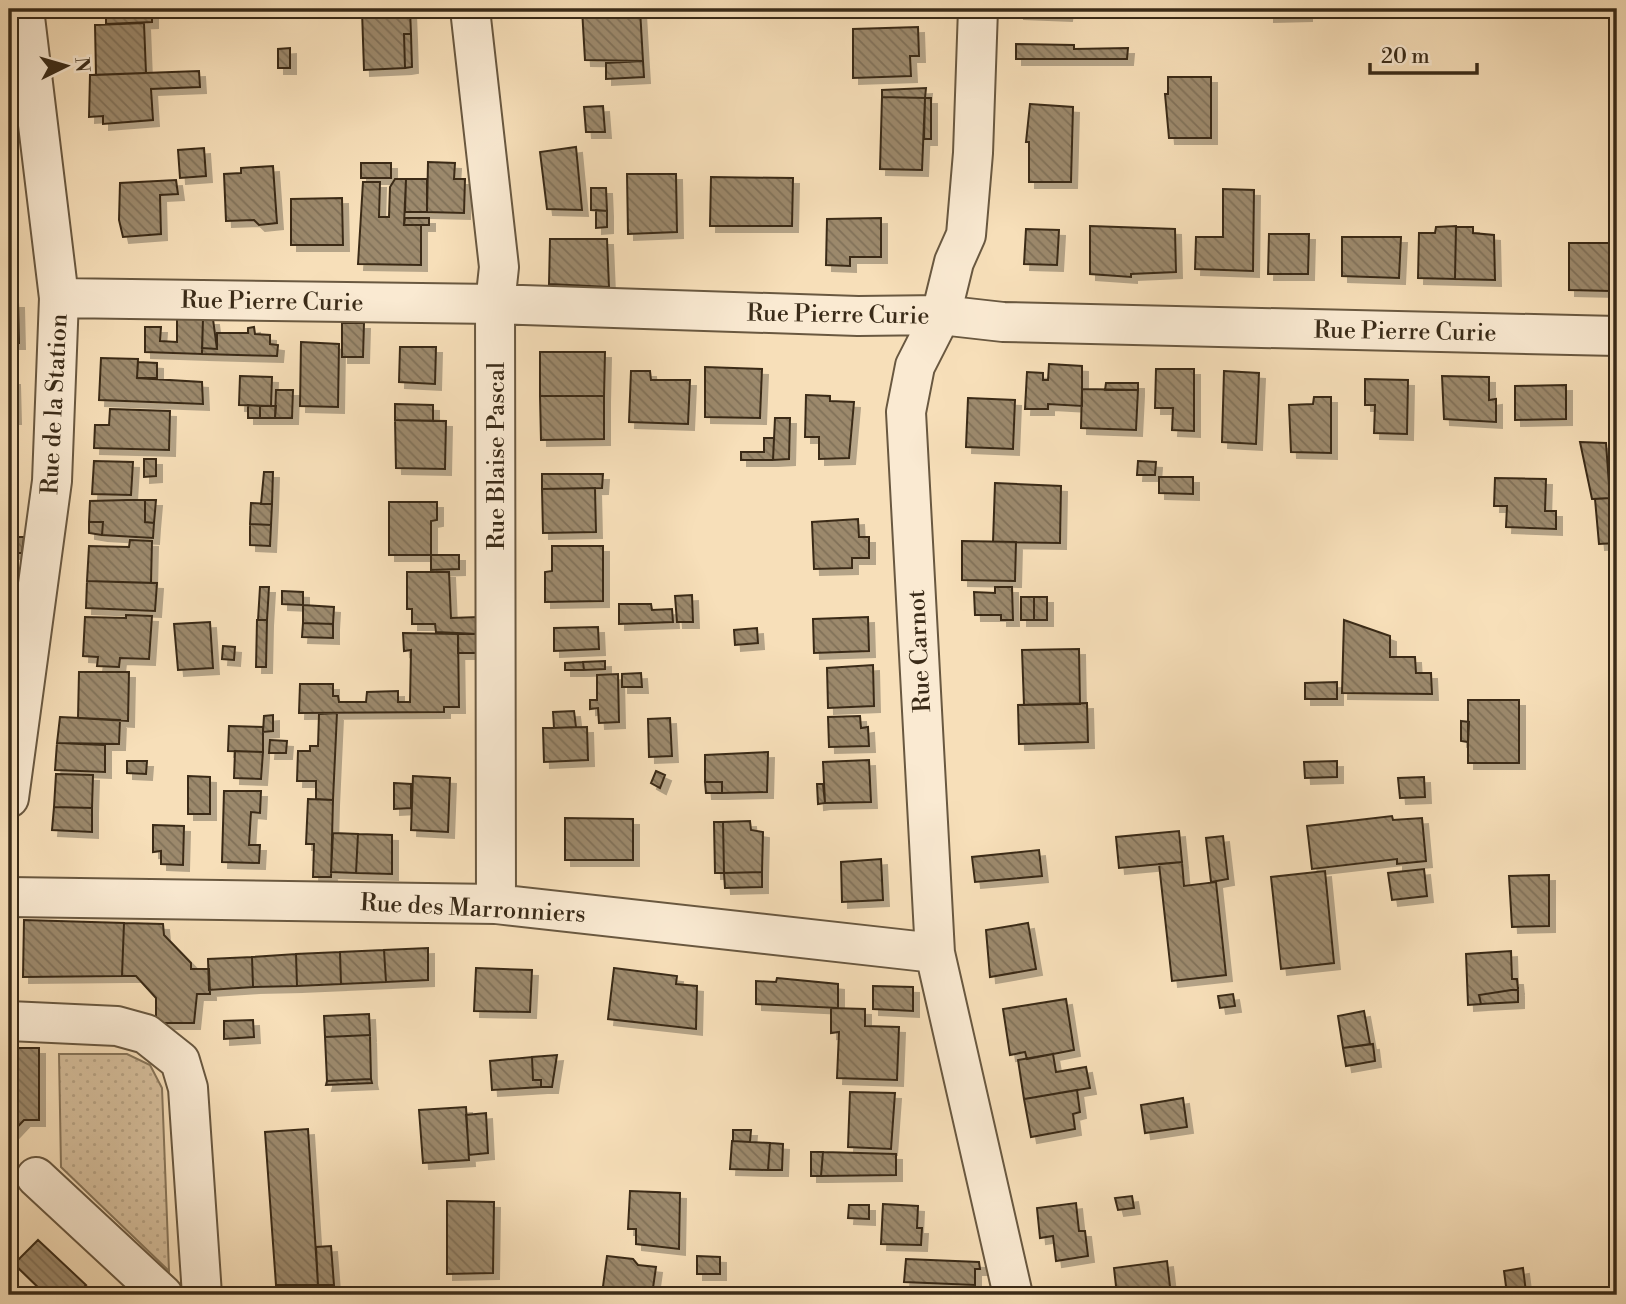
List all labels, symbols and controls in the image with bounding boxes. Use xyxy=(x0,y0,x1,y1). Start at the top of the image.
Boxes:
north arrow xyxy=(32,32,102,102)
scale bar xyxy=(1370,32,1477,76)
text: 20 m xyxy=(1381,44,1430,70)
text: N xyxy=(69,56,95,73)
street label: Rue Pierre Curie xyxy=(180,285,364,319)
street label: Rue Pierre Curie xyxy=(746,298,930,332)
street label: Rue de la Station xyxy=(35,313,75,495)
street label: Rue Pierre Curie xyxy=(1313,315,1497,349)
street label: Rue Blaise Pascal xyxy=(482,362,512,550)
street label: Rue Carnot xyxy=(902,588,938,713)
street label: Rue des Marronniers xyxy=(359,888,586,930)

